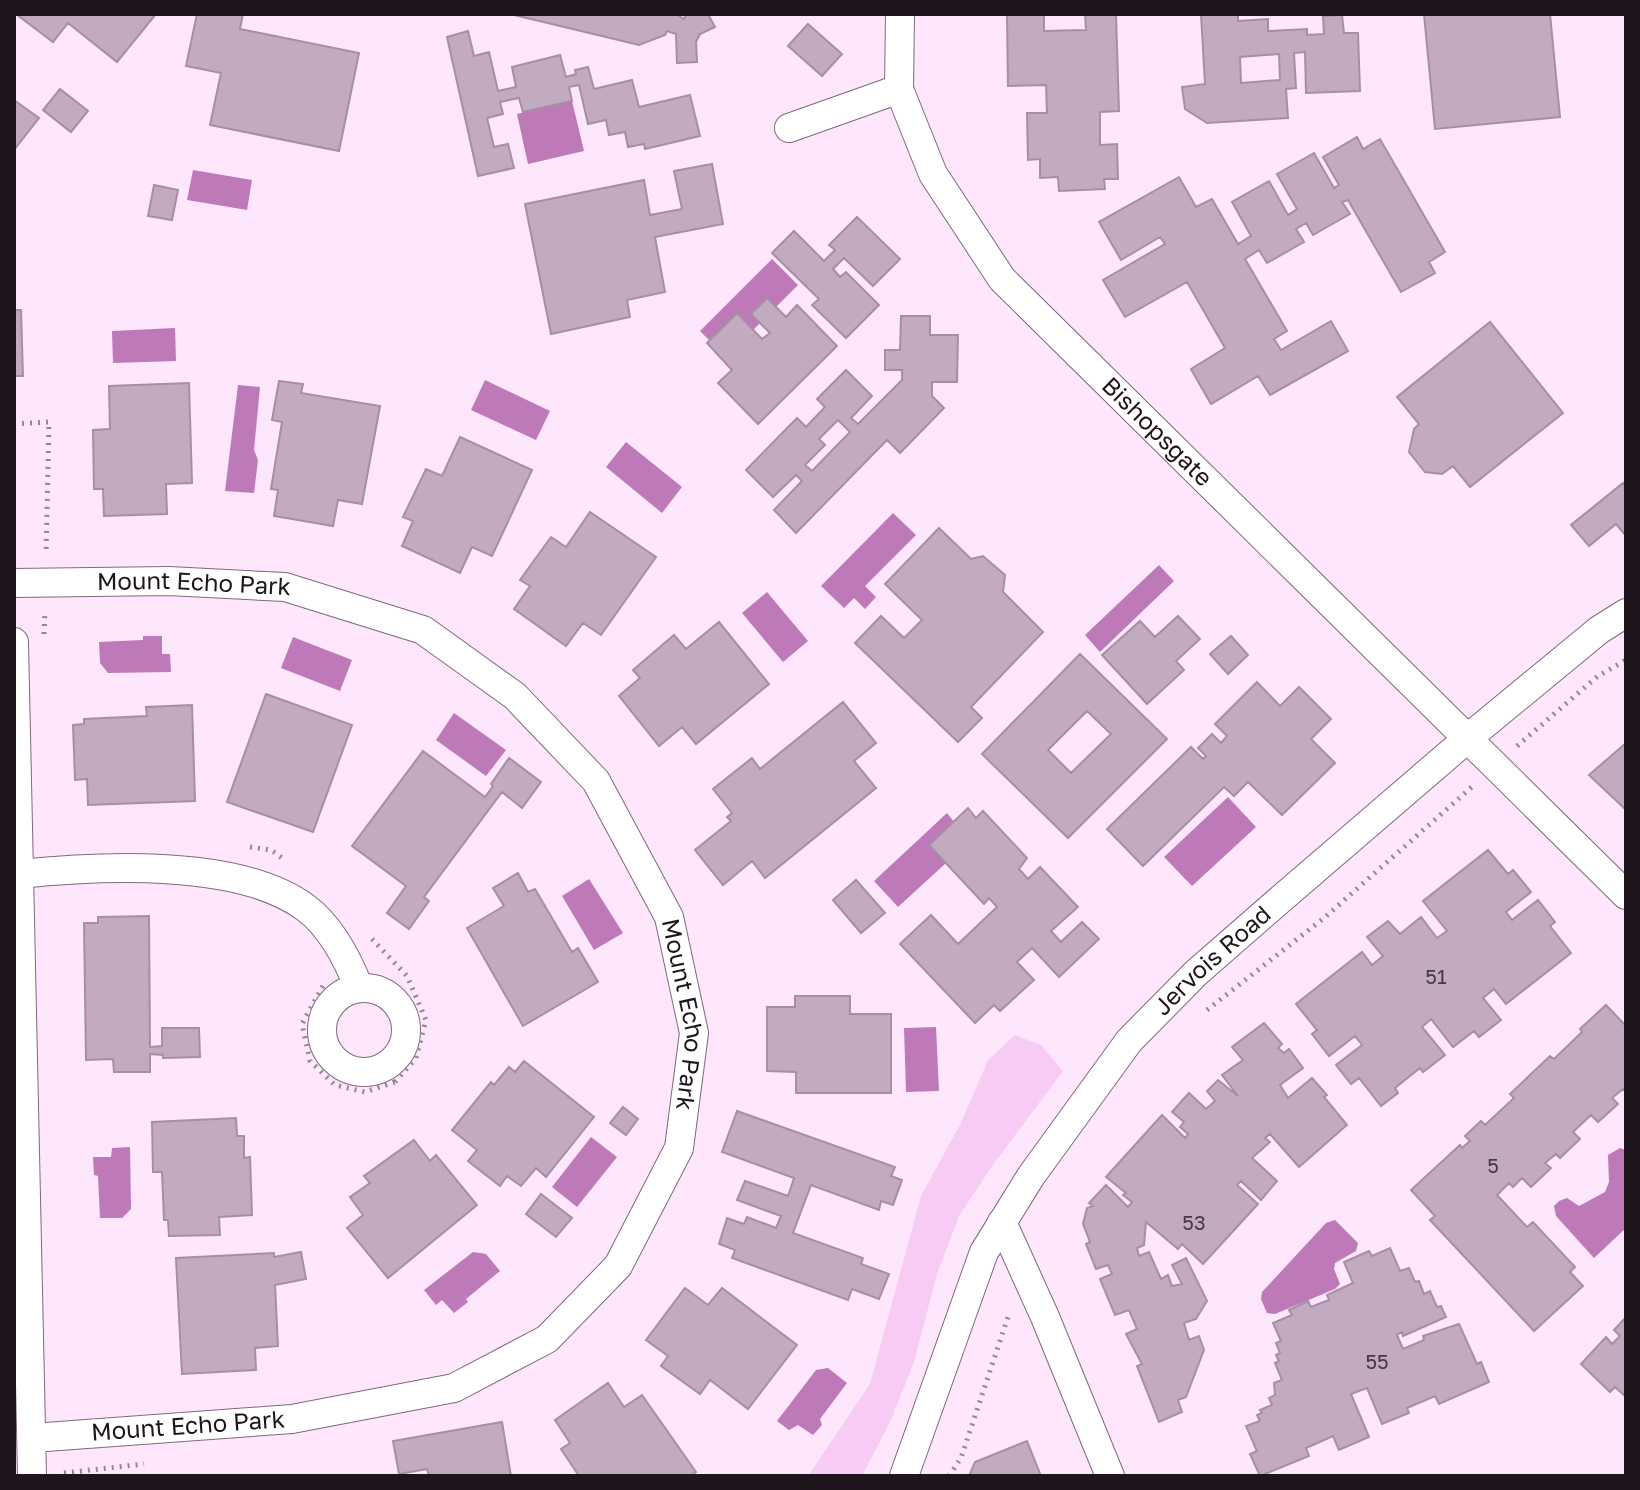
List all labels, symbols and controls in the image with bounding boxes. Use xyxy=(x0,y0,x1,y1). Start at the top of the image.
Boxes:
street label: Bishopsgate xyxy=(1097,370,1219,492)
street label: Mount Echo Park xyxy=(97,565,292,600)
street label: Jervois Road xyxy=(1147,899,1276,1020)
street label: Mount Echo Park xyxy=(657,916,711,1112)
house number: 51 xyxy=(1425,964,1447,988)
house number: 5 xyxy=(1487,1153,1499,1177)
house number: 53 xyxy=(1182,1210,1206,1234)
house number: 55 xyxy=(1365,1349,1389,1373)
street label: Mount Echo Park xyxy=(90,1403,286,1446)

